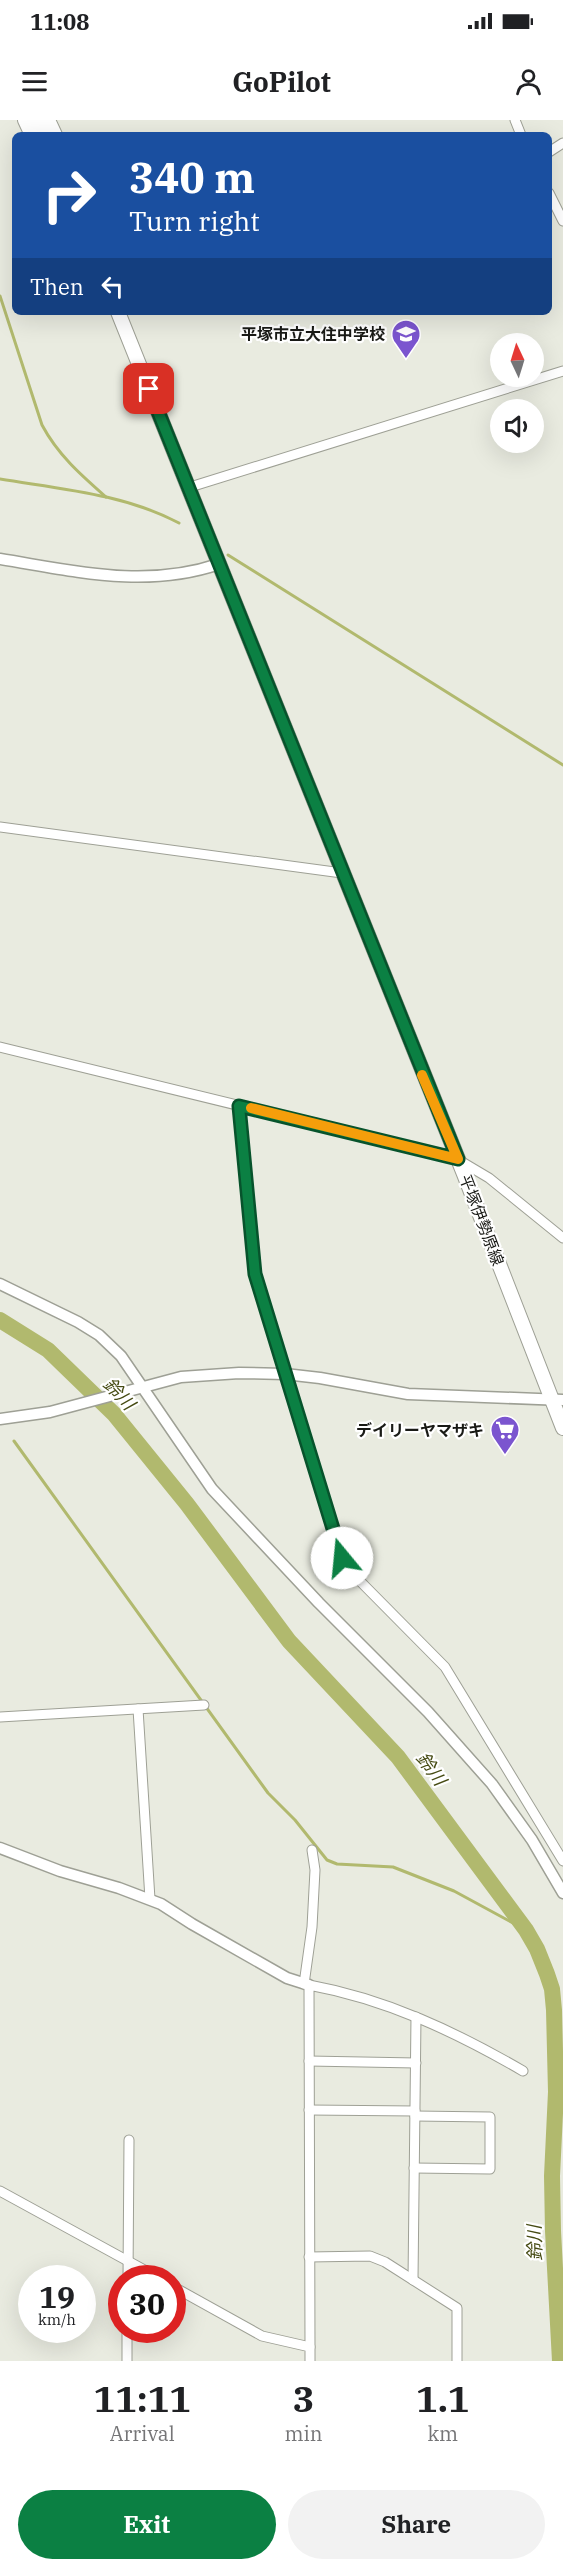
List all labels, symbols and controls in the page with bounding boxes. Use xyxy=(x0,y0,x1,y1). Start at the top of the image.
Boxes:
text: 11:08 xyxy=(30,7,89,36)
text: GoPilot xyxy=(232,64,331,99)
icon: menu xyxy=(18,65,51,98)
icon: person xyxy=(512,65,545,98)
text: 340 m xyxy=(129,150,255,205)
icon: right xyxy=(30,156,108,234)
text: Turn right xyxy=(129,203,260,238)
icon: left xyxy=(96,270,129,303)
text: Then xyxy=(30,272,84,301)
school or university icon: 平塚市立大住中学校 xyxy=(390,318,422,360)
place label: 平塚市立大住中学校 xyxy=(241,324,385,344)
north arrow xyxy=(490,333,544,387)
map controls xyxy=(490,333,544,453)
pin xyxy=(123,363,174,414)
icon: arrive xyxy=(132,372,165,405)
button: sound xyxy=(490,399,544,453)
street label: 平塚伊勢原線 xyxy=(455,1172,509,1268)
water label: 鈴川 xyxy=(99,1373,141,1416)
supermarket icon: デイリーヤマザキ xyxy=(489,1414,521,1456)
place label: デイリーヤマザキ xyxy=(356,1420,484,1440)
position arrow xyxy=(310,1526,374,1590)
water label: 鈴川 xyxy=(412,1747,452,1792)
water label: 鈴川 xyxy=(522,2223,547,2261)
speed limit sign: 30 xyxy=(108,2265,186,2343)
text: 19 xyxy=(39,2277,75,2316)
text: km/h xyxy=(38,2310,76,2329)
text: 11:11 xyxy=(94,2375,191,2422)
text: 3 xyxy=(293,2375,314,2422)
text: 1.1 xyxy=(416,2375,469,2422)
text: Arrival xyxy=(110,2420,175,2447)
text: min xyxy=(284,2420,323,2447)
text: km xyxy=(427,2420,458,2447)
button: Exit xyxy=(18,2490,276,2559)
button: Share xyxy=(288,2490,545,2559)

